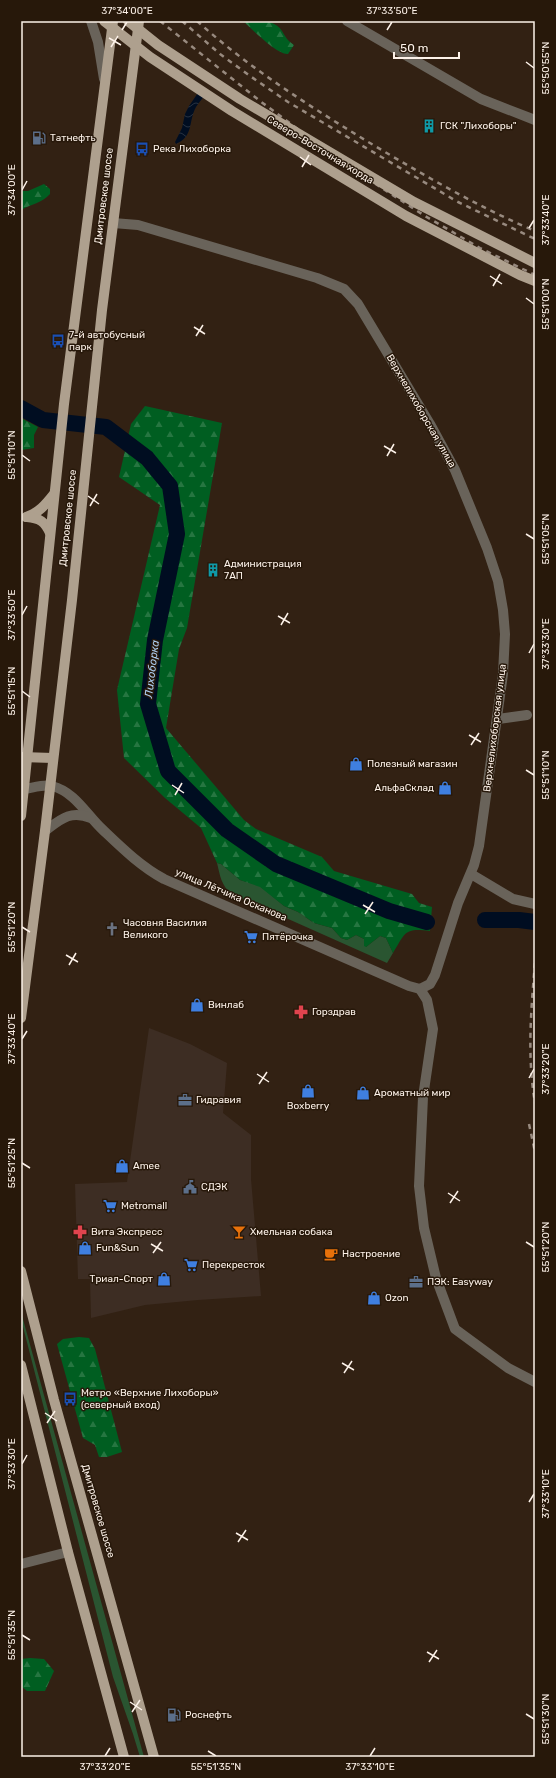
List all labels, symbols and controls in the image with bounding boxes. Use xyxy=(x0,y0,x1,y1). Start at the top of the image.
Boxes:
text: 37°34'00"E xyxy=(101,5,153,17)
text: 37°33'50"E xyxy=(366,5,418,17)
scale bar xyxy=(394,34,459,60)
text: 50 m xyxy=(400,41,428,55)
text: 55°50'55"N xyxy=(540,42,552,94)
street label: Северо-Восточная хорда xyxy=(264,113,376,187)
building icon: ГСК "Лихоборы" xyxy=(421,118,437,134)
place label: ГСК "Лихоборы" xyxy=(440,120,517,132)
fuel station icon: Татнефть xyxy=(31,130,47,146)
place label: Татнефть xyxy=(50,132,95,144)
bus stop icon: Река Лихоборка xyxy=(134,141,150,157)
place label: Река Лихоборка xyxy=(153,143,231,155)
street label: Дмитровское шоссе xyxy=(92,147,116,245)
text: 37°34'00"E xyxy=(6,164,18,216)
text: 37°33'40"E xyxy=(540,194,552,246)
text: 55°51'00"N xyxy=(540,278,552,330)
place label: 7-й автобусный парк xyxy=(69,329,145,353)
bus stop icon: 7-й автобусный парк xyxy=(50,333,66,349)
street label: Верхнелихоборская улица xyxy=(384,352,458,470)
text: 55°51'10"N xyxy=(6,430,18,480)
street label: Дмитровское шоссе xyxy=(57,469,79,567)
text: 55°51'05"N xyxy=(540,513,552,565)
place label: Администрация 7АП xyxy=(224,558,302,582)
building icon: Администрация 7АП xyxy=(205,562,221,578)
text: 37°33'50"E xyxy=(6,589,18,641)
text: 37°33'30"E xyxy=(540,618,552,670)
water label: Лихоборка xyxy=(142,639,162,700)
street label: Верхнелихоборская улица xyxy=(481,663,509,793)
text: 55°51'15"N xyxy=(6,666,18,715)
text: 55°51'10"N xyxy=(540,750,552,800)
shop icon: Полезный магазин xyxy=(348,756,364,772)
place label: Полезный магазин xyxy=(367,758,457,770)
shop icon: АльфаСклад xyxy=(437,780,453,796)
place label: АльфаСклад xyxy=(374,782,434,794)
street label: улица Лётчика Осканова xyxy=(173,866,289,924)
text: 55°51'20"N xyxy=(6,901,18,952)
place label: Часовня Василия Великого xyxy=(123,917,207,941)
church icon: Часовня Василия Великого xyxy=(104,921,120,937)
supermarket icon: Пятёрочка xyxy=(243,929,259,945)
place label: Пятёрочка xyxy=(262,931,313,943)
shop icon: Винлаб xyxy=(189,997,205,1013)
place label: Винлаб xyxy=(208,999,244,1011)
pharmacy icon: Горздрав xyxy=(293,1004,309,1020)
place label: Горздрав xyxy=(312,1006,356,1018)
text: 37°33'40"E xyxy=(6,1013,18,1065)
text: 37°33'20"E xyxy=(540,1043,552,1095)
shop icon: Boxberry xyxy=(300,1083,316,1099)
shop icon: Ароматный мир xyxy=(355,1085,371,1101)
place label: Ароматный мир xyxy=(374,1087,450,1099)
office icon: Гидравия xyxy=(177,1092,193,1108)
place label: Гидравия xyxy=(196,1094,241,1106)
place label: Boxberry xyxy=(287,1100,330,1112)
text: 55°51'25"N xyxy=(6,1138,18,1188)
shop icon: Amee xyxy=(114,1158,130,1174)
place label: Amee xyxy=(133,1160,160,1172)
public building icon: СДЭК xyxy=(182,1179,198,1195)
place label: СДЭК xyxy=(201,1181,228,1193)
supermarket icon: Metromall xyxy=(102,1198,118,1214)
place label: Metromall xyxy=(121,1200,167,1212)
text: 55°51'20"N xyxy=(540,1221,552,1272)
pharmacy icon: Вита Экспресс xyxy=(72,1224,88,1240)
bar icon: Хмельная собака xyxy=(231,1224,247,1240)
place label: Вита Экспресс xyxy=(91,1226,163,1238)
place label: Хмельная собака xyxy=(250,1226,333,1238)
shop icon: Fun&Sun xyxy=(77,1240,93,1256)
place label: Fun&Sun xyxy=(96,1242,139,1254)
cafe icon: Настроение xyxy=(323,1246,339,1262)
place label: Настроение xyxy=(342,1248,401,1260)
supermarket icon: Перекресток xyxy=(183,1257,199,1273)
place label: Перекресток xyxy=(202,1259,266,1271)
shop icon: Триал-Спорт xyxy=(156,1271,172,1287)
place label: Триал-Спорт xyxy=(90,1273,153,1285)
office icon: ПЭК: Easyway xyxy=(408,1274,424,1290)
place label: ПЭК: Easyway xyxy=(427,1276,493,1288)
shop icon: Ozon xyxy=(366,1290,382,1306)
place label: Ozon xyxy=(385,1292,409,1304)
place label: Метро «Верхние Лихоборы» (северный вход) xyxy=(81,1387,219,1411)
bus stop icon: Метро «Верхние Лихоборы» (северный вход) xyxy=(62,1391,78,1407)
text: 37°33'30"E xyxy=(6,1438,18,1490)
street label: Дмитровское шоссе xyxy=(79,1463,117,1560)
text: 37°33'10"E xyxy=(540,1469,552,1519)
text: 55°51'35"N xyxy=(6,1610,18,1660)
text: 55°51'30"N xyxy=(540,1693,552,1745)
fuel station icon: Роснефть xyxy=(166,1707,182,1723)
place label: Роснефть xyxy=(185,1709,232,1721)
text: 37°33'20"E xyxy=(79,1761,131,1773)
text: 55°51'35"N xyxy=(191,1761,241,1773)
text: 37°33'10"E xyxy=(345,1761,395,1773)

